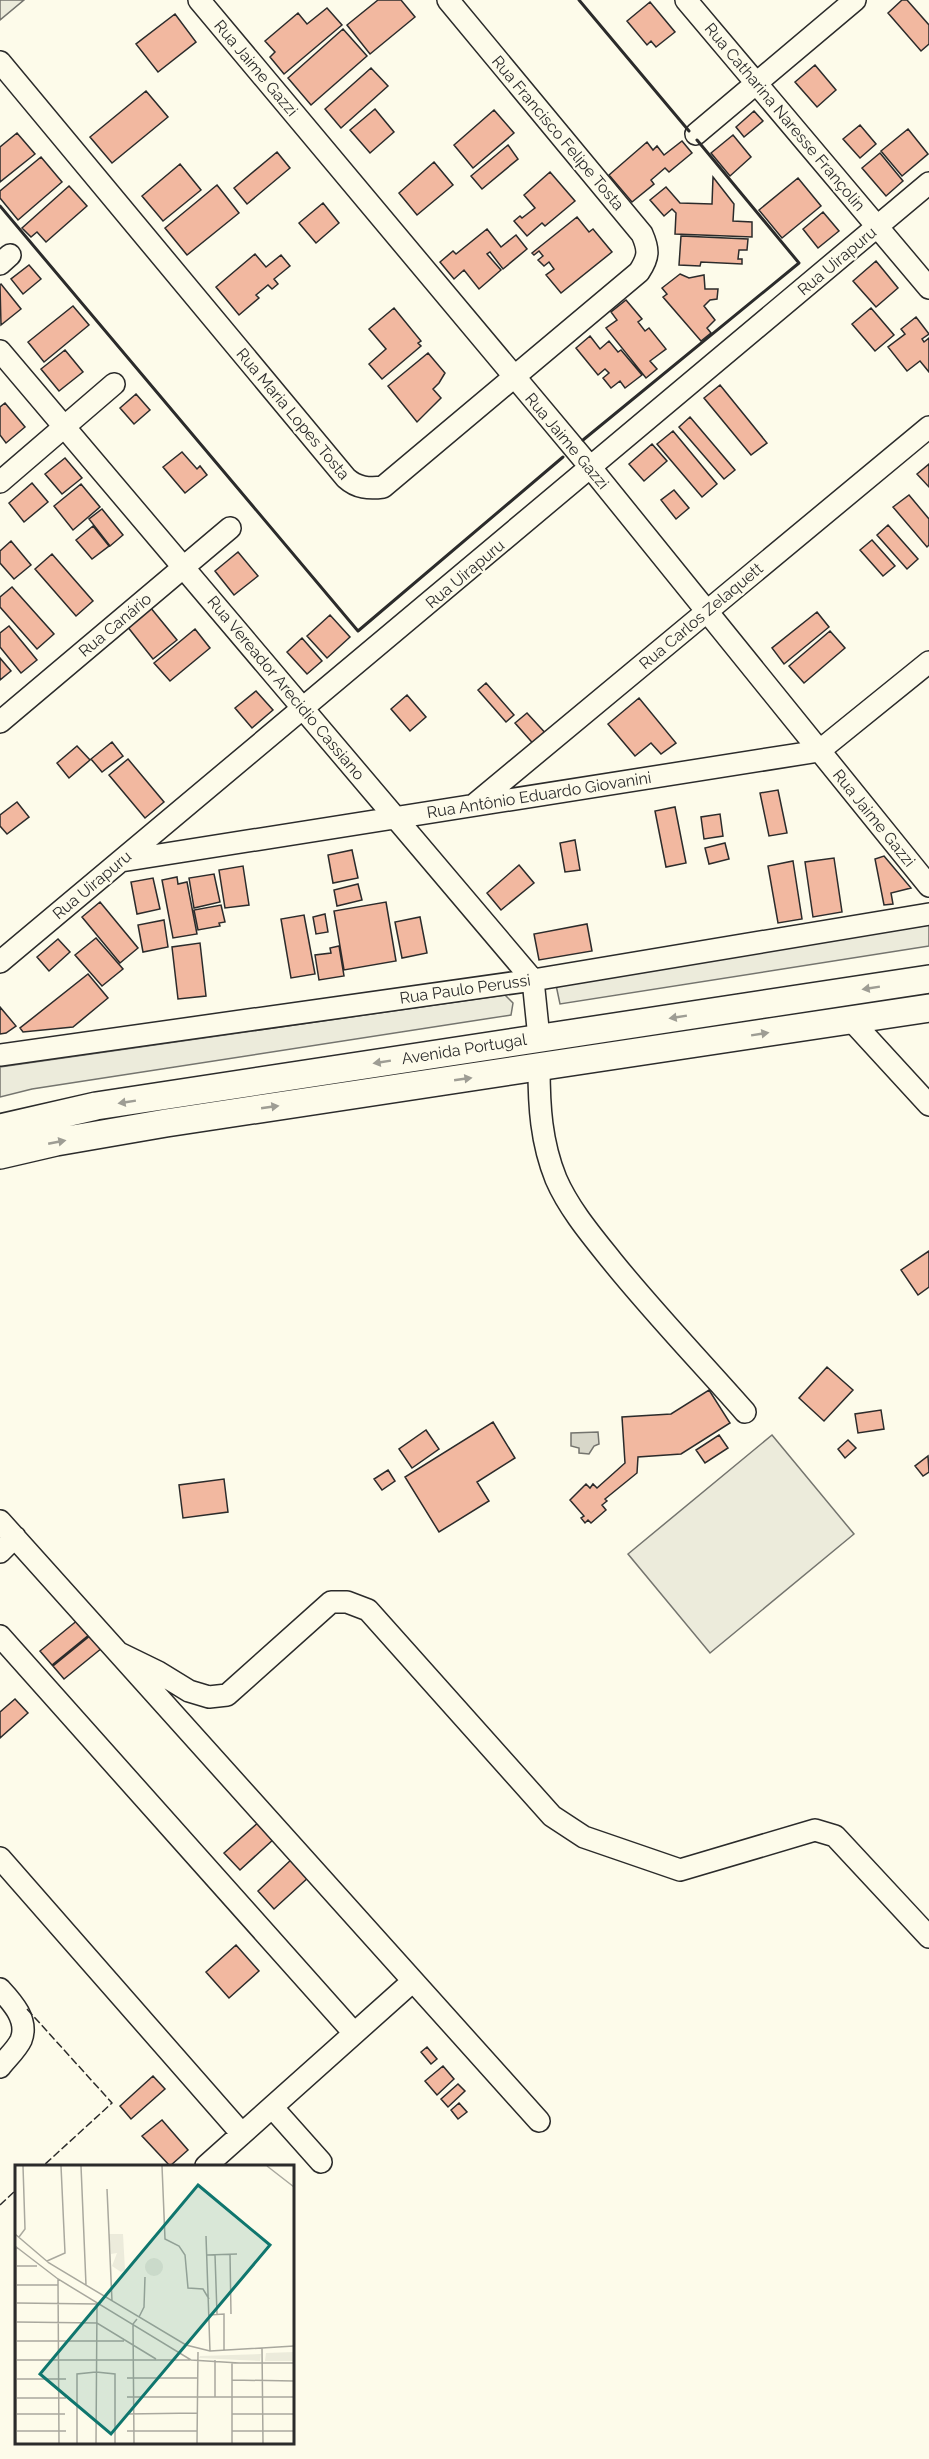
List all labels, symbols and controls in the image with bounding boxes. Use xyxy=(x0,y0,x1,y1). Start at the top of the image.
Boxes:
street label: Rua Jaime Gazzi xyxy=(210,16,302,120)
street label: Rua Catharina Naresse Françolin xyxy=(701,19,869,215)
street label: Rua Francisco Felipe Tosta xyxy=(488,52,628,214)
street label: Rua Uirapuru xyxy=(794,223,880,299)
street label: Rua Maria Lopes Tosta xyxy=(232,344,354,484)
street label: Rua Jaime Gazzi xyxy=(521,389,613,493)
street label: Rua Uirapuru xyxy=(422,536,508,612)
street label: Rua Carlos Zelaquett xyxy=(635,558,767,673)
street label: Rua Canário xyxy=(75,589,155,661)
street label: Rua Vereador Arecidio Cassiano xyxy=(203,592,369,784)
street label: Rua Jaime Gazzi xyxy=(829,766,919,870)
street label: Rua Antônio Eduardo Giovanini xyxy=(425,768,653,822)
street label: Rua Uirapuru xyxy=(49,847,135,923)
street label: Rua Paulo Perussi xyxy=(398,970,532,1008)
one-way arrow xyxy=(862,983,881,992)
one-way arrow xyxy=(669,1012,688,1021)
one-way arrow xyxy=(750,1029,769,1038)
street label: Avenida Portugal xyxy=(400,1030,528,1068)
one-way arrow xyxy=(372,1058,391,1067)
one-way arrow xyxy=(454,1074,473,1083)
one-way arrow xyxy=(117,1097,136,1106)
one-way arrow xyxy=(261,1103,280,1112)
one-way arrow xyxy=(48,1137,67,1146)
inset map xyxy=(15,2165,294,2444)

